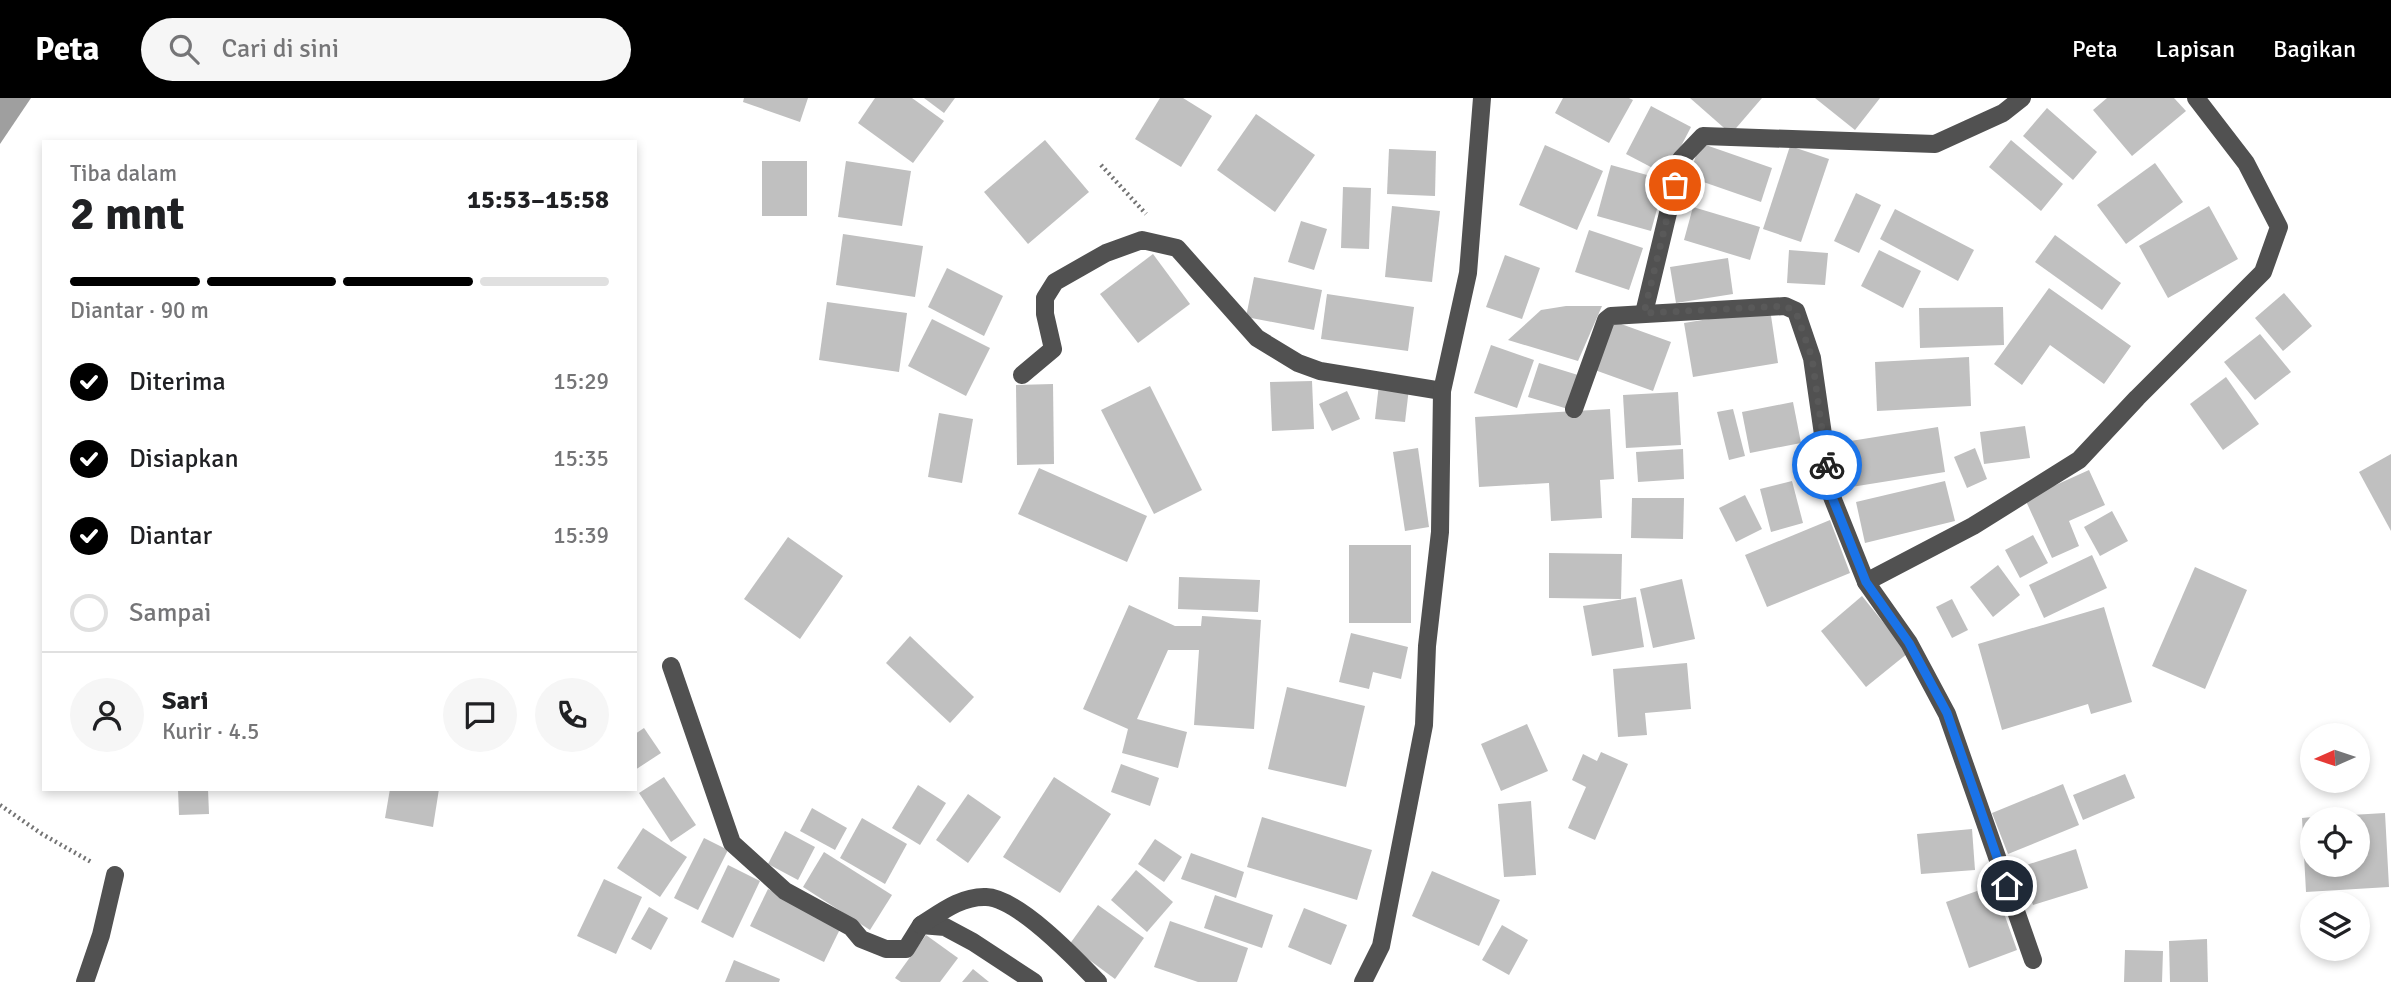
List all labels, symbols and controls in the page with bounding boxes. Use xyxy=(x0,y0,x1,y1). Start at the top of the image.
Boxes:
search box xyxy=(141,18,631,81)
text: Peta xyxy=(35,29,99,70)
icon: search xyxy=(165,30,203,68)
text: Cari di sini xyxy=(221,33,339,65)
text: Peta xyxy=(2072,34,2118,64)
text: Lapisan xyxy=(2156,34,2235,64)
text: Bagikan xyxy=(2273,34,2356,64)
pin xyxy=(1645,155,1705,215)
text: Tiba dalam xyxy=(70,159,177,188)
icon: bag xyxy=(1656,166,1694,204)
text: 15:53–15:58 xyxy=(467,184,609,216)
text: 2 mnt xyxy=(70,186,185,242)
text: Diantar · 90 m xyxy=(70,296,209,325)
icon: check xyxy=(70,363,108,401)
text: Diterima xyxy=(129,366,226,398)
text: 15:29 xyxy=(553,367,609,396)
courier xyxy=(1792,430,1862,500)
icon: check xyxy=(70,440,108,478)
text: Disiapkan xyxy=(129,443,239,475)
text: 15:35 xyxy=(553,444,609,473)
icon: bike xyxy=(1808,446,1846,484)
icon: check xyxy=(70,517,108,555)
text: Diantar xyxy=(129,520,212,552)
text: 15:39 xyxy=(553,521,609,550)
text: Sampai xyxy=(129,597,211,629)
button: person xyxy=(70,678,144,752)
button: chat xyxy=(443,678,517,752)
button: phone xyxy=(535,678,609,752)
text: Sari xyxy=(162,685,208,717)
text: Kurir · 4.5 xyxy=(162,717,259,746)
north arrow xyxy=(2300,723,2370,793)
map controls xyxy=(2300,723,2370,961)
button: locate xyxy=(2300,807,2370,877)
pin xyxy=(1977,856,2037,916)
icon: home xyxy=(1988,867,2026,905)
button: layers xyxy=(2300,891,2370,961)

